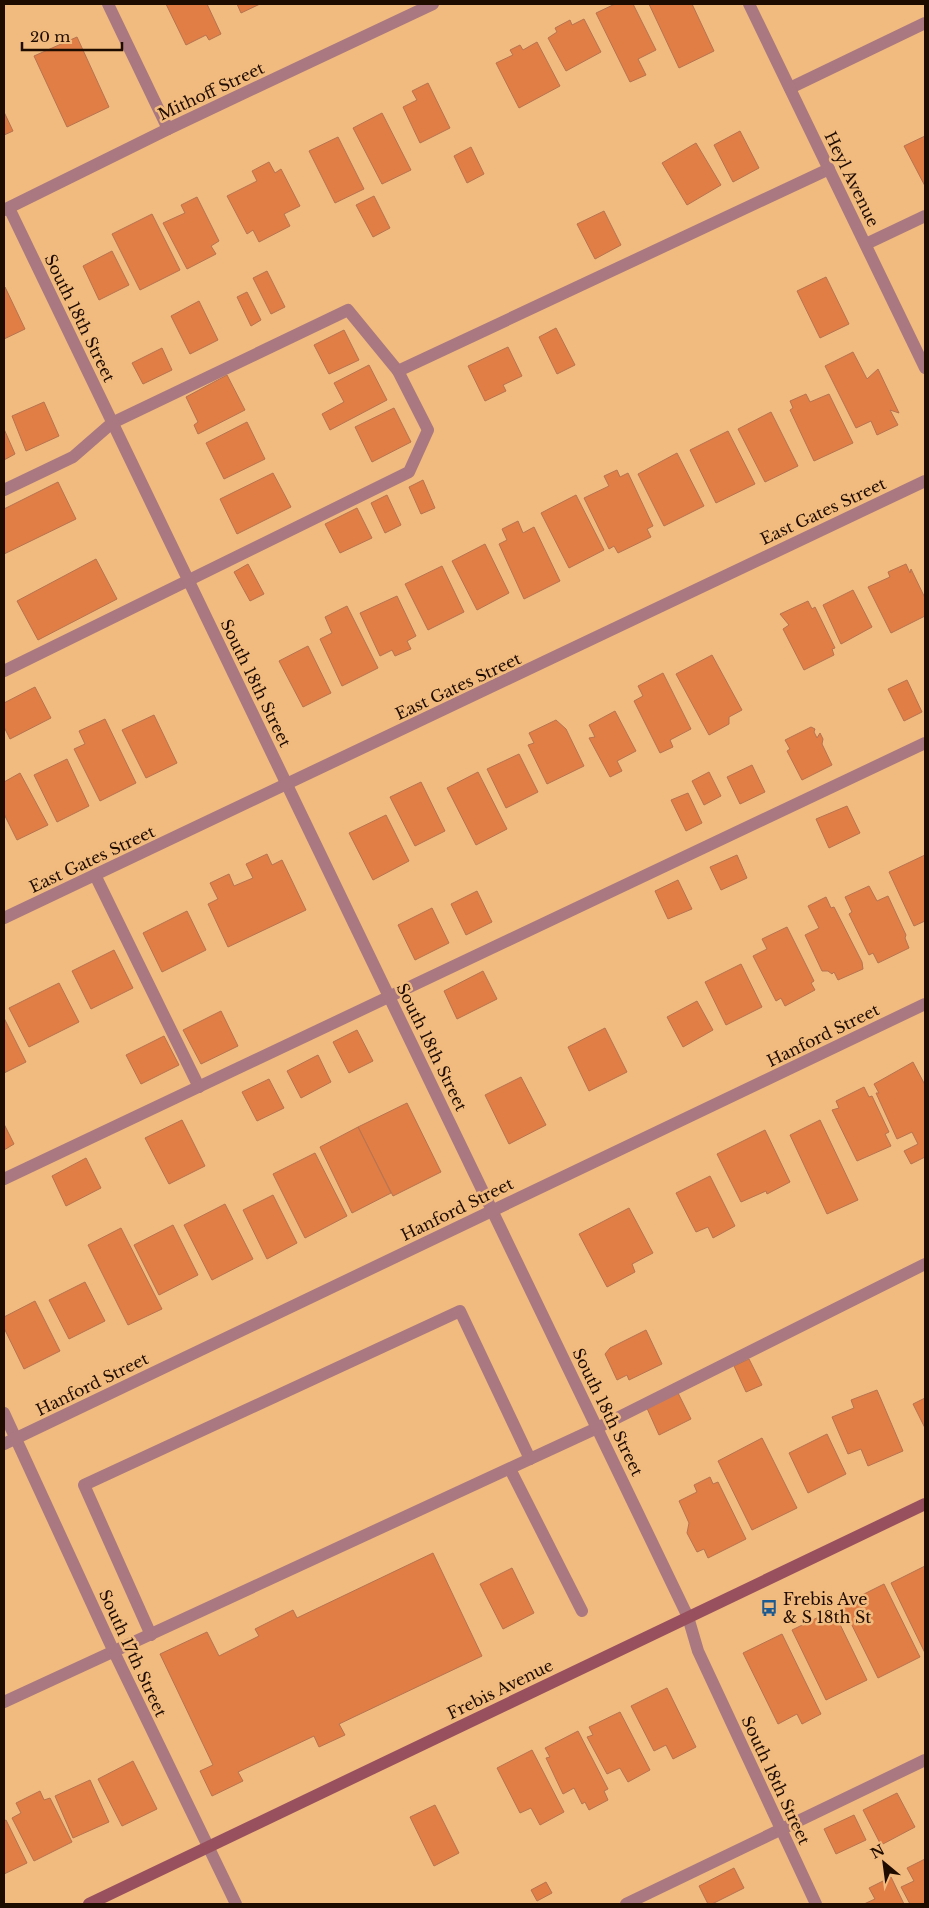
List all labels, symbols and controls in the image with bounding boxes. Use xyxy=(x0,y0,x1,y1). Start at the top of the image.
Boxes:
scale bar xyxy=(22,20,122,52)
text: 20 m xyxy=(30,27,70,46)
street label: Mithoff Street xyxy=(155,58,267,124)
street label: Heyl Avenue xyxy=(820,128,884,230)
street label: South 18th Street xyxy=(40,251,120,385)
street label: East Gates Street xyxy=(757,473,889,549)
street label: South 18th Street xyxy=(216,616,296,750)
street label: East Gates Street xyxy=(392,648,524,724)
street label: East Gates Street xyxy=(26,821,158,897)
street label: South 18th Street xyxy=(392,980,472,1114)
street label: Hanford Street xyxy=(764,999,882,1071)
street label: Hanford Street xyxy=(398,1173,516,1245)
street label: South 18th Street xyxy=(568,1345,648,1479)
street label: Hanford Street xyxy=(33,1348,151,1420)
street label: South 17th Street xyxy=(95,1586,171,1720)
place label: Frebis Ave & S 18th St xyxy=(783,1589,871,1627)
bus stop icon: Frebis Ave & S 18th St xyxy=(759,1598,779,1618)
street label: Frebis Avenue xyxy=(444,1655,556,1723)
street label: South 18th Street xyxy=(737,1712,815,1848)
north arrow xyxy=(859,1838,909,1888)
text: N xyxy=(868,1841,888,1863)

